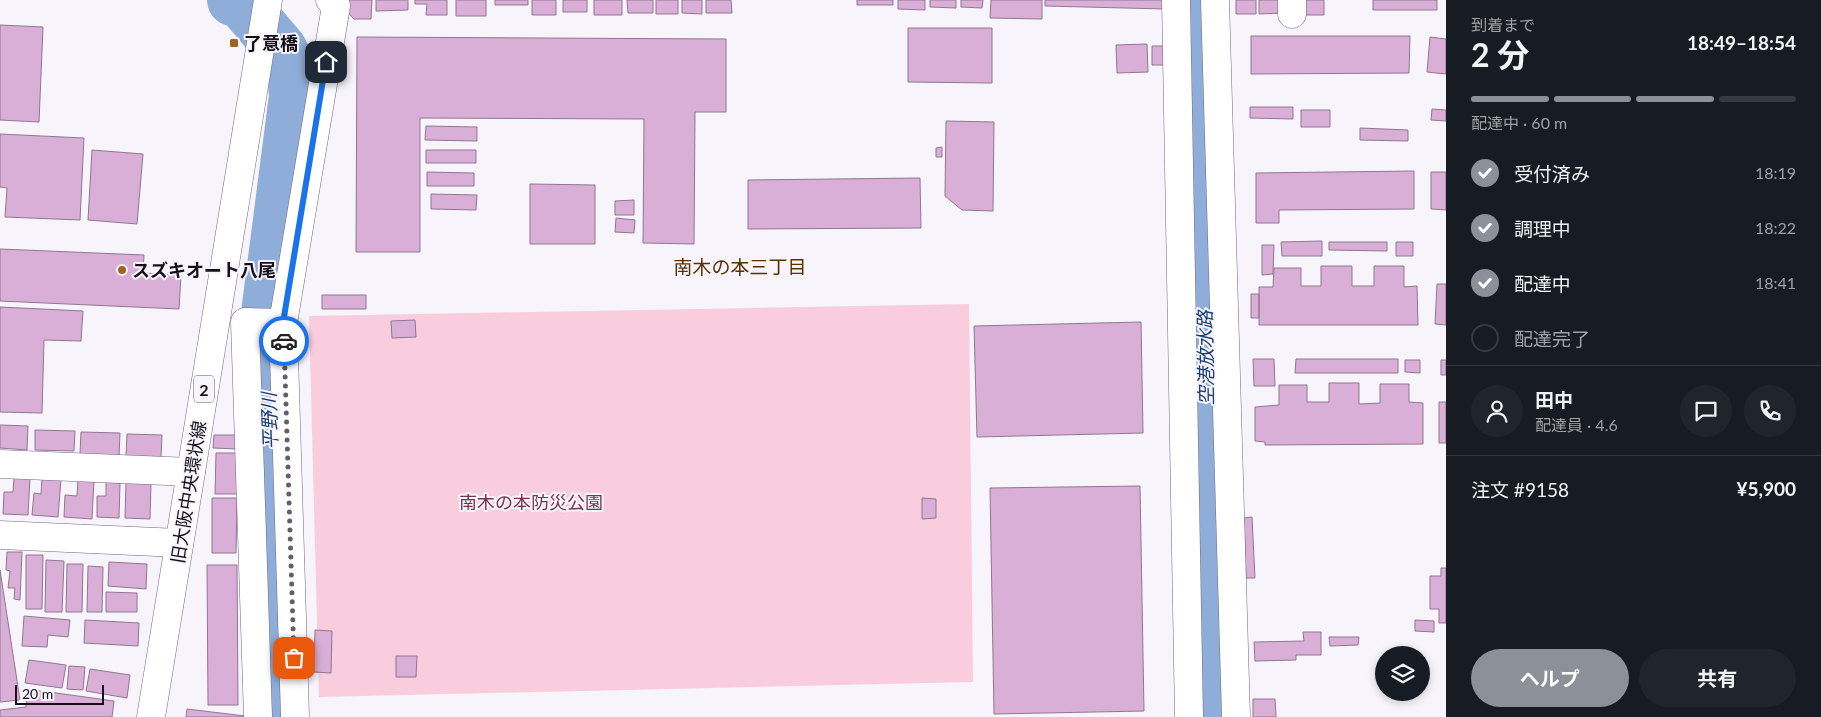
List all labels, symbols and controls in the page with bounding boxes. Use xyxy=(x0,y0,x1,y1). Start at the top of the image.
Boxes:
text: 到着まで xyxy=(1471,15,1535,34)
text: 18:49–18:54 xyxy=(1687,31,1796,54)
place label: 了意橋 xyxy=(244,32,298,54)
text: 2 分 xyxy=(1471,35,1529,74)
marker: 了意橋 xyxy=(228,37,240,49)
pin xyxy=(305,41,347,83)
icon: home xyxy=(312,48,340,76)
text: 配達中 · 60 m xyxy=(1471,113,1567,132)
icon: check xyxy=(1471,159,1499,187)
text: 受付済み xyxy=(1514,162,1590,185)
text: 18:19 xyxy=(1755,163,1796,182)
icon: check xyxy=(1471,214,1499,242)
text: 調理中 xyxy=(1514,217,1571,240)
text: 18:22 xyxy=(1755,218,1796,237)
district label: 南木の本三丁目 xyxy=(673,255,807,278)
place label: スズキオート八尾 xyxy=(132,259,276,281)
marker: スズキオート八尾 xyxy=(116,264,128,276)
icon: check xyxy=(1471,269,1499,297)
text: 配達中 xyxy=(1514,272,1571,295)
text: 18:41 xyxy=(1755,273,1796,292)
water label: 空港放水路 xyxy=(1193,308,1217,406)
courier xyxy=(259,316,309,366)
icon: car xyxy=(270,327,298,355)
text: 配達完了 xyxy=(1514,327,1590,350)
road number: 2 xyxy=(194,376,214,402)
button: person xyxy=(1471,385,1523,437)
button: chat xyxy=(1680,385,1732,437)
button: phone xyxy=(1744,385,1796,437)
text: 田中 xyxy=(1535,388,1573,411)
water label: 平野川 xyxy=(256,390,281,450)
text: 配達員 · 4.6 xyxy=(1535,415,1618,434)
street label: 旧大阪中央環状線 xyxy=(166,419,210,565)
text: ¥5,900 xyxy=(1736,477,1796,500)
text: 注文 #9158 xyxy=(1471,478,1569,501)
park label: 南木の本防災公園 xyxy=(459,491,603,513)
pin xyxy=(273,637,315,679)
icon: bag xyxy=(280,644,308,672)
map controls xyxy=(1375,646,1430,701)
button: layers xyxy=(1375,646,1430,701)
button: ヘルプ xyxy=(1471,649,1629,707)
button: 共有 xyxy=(1639,649,1796,707)
scale bar xyxy=(15,682,104,705)
text: 20 m xyxy=(22,685,53,702)

